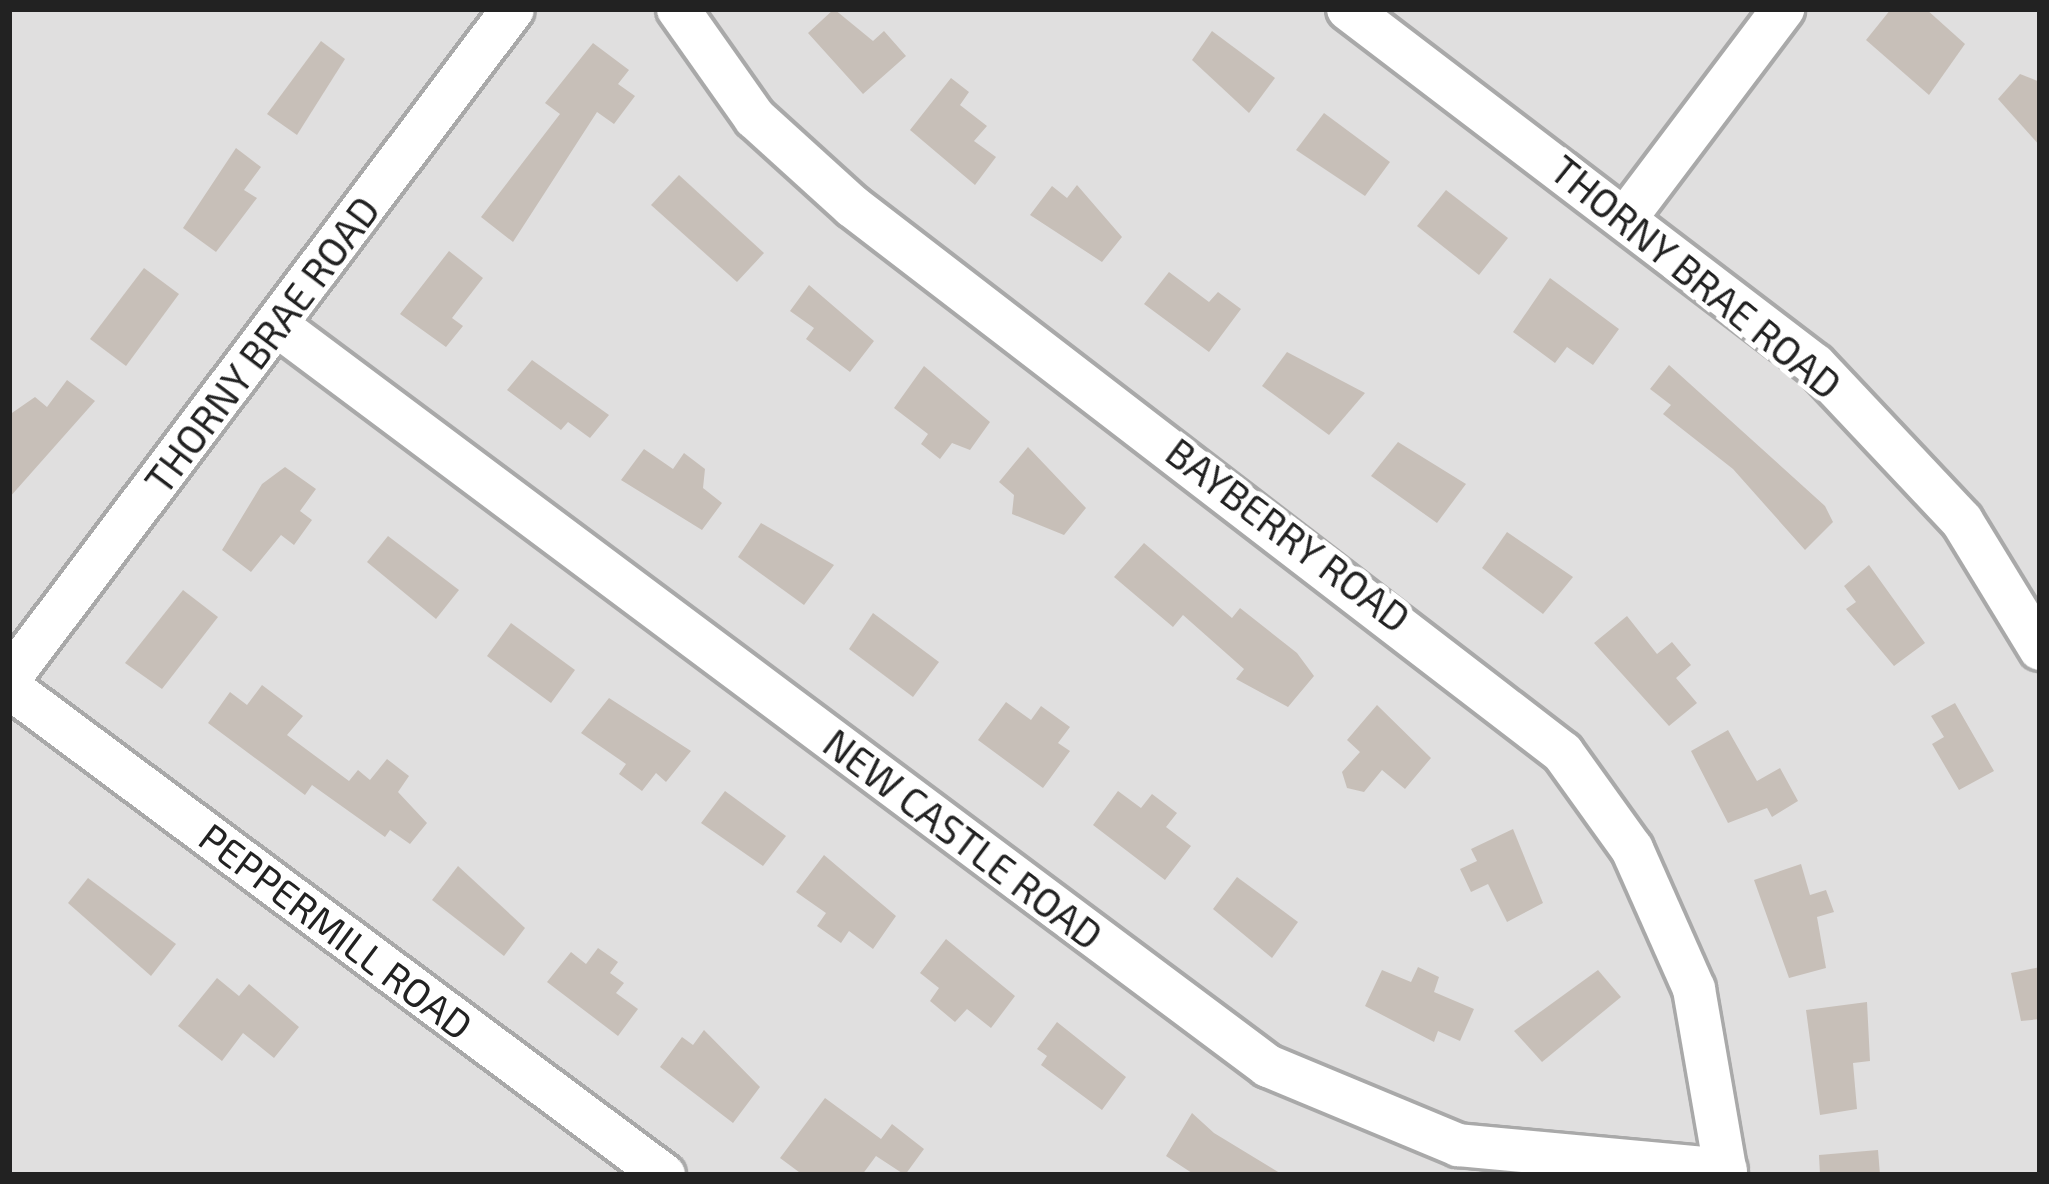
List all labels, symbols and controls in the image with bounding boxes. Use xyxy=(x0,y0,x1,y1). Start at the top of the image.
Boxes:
street label: THORNY BRAE ROAD xyxy=(1541,145,1851,409)
street label: THORNY BRAE ROAD xyxy=(135,187,389,503)
street label: BAYBERRY ROAD xyxy=(1157,428,1419,642)
street label: NEW CASTLE ROAD xyxy=(814,719,1112,959)
street label: PEPPERMILL ROAD xyxy=(190,813,482,1049)

